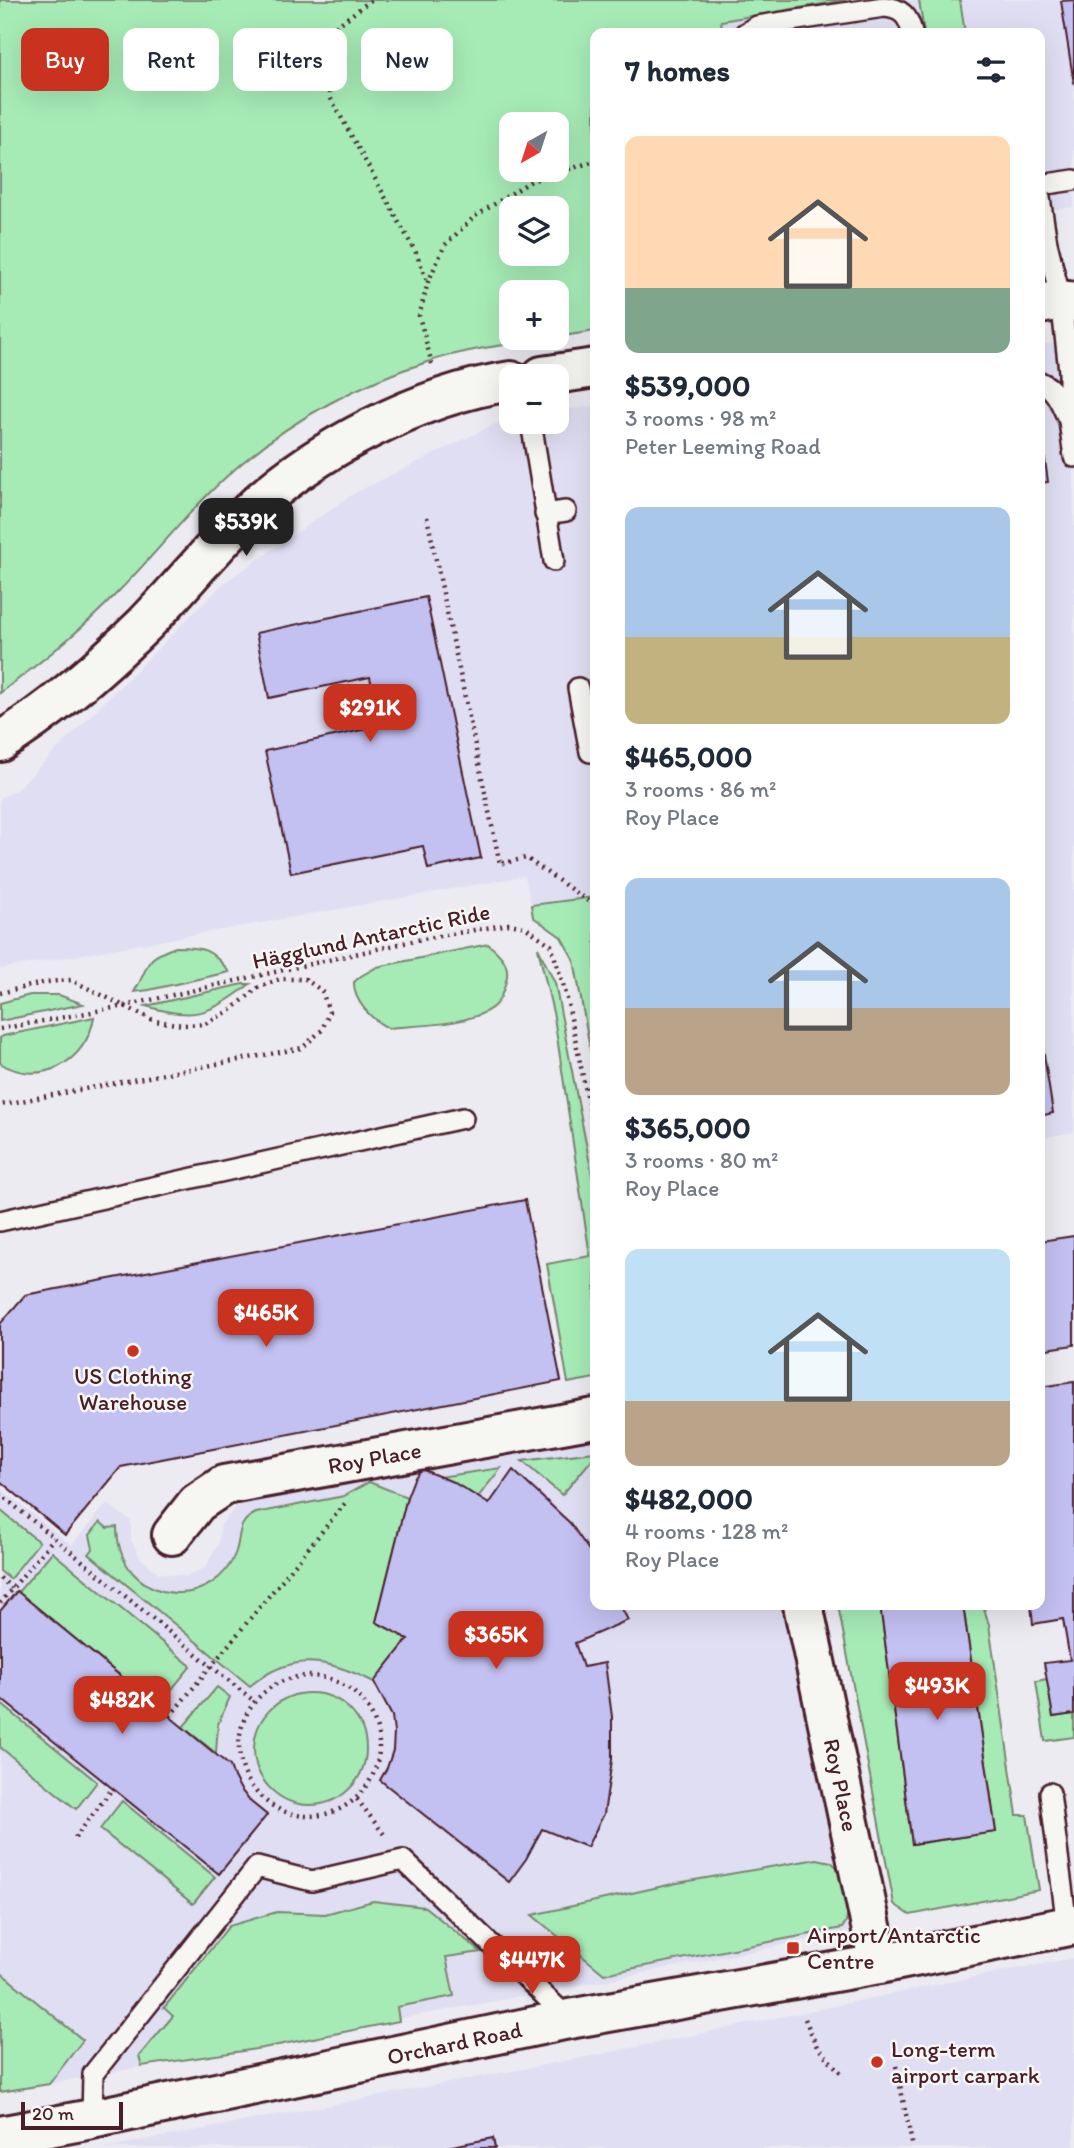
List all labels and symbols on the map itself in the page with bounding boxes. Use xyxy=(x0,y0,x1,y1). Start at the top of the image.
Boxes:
north arrow xyxy=(499,112,569,182)
pin: $539K xyxy=(197,498,295,558)
pin: $291K xyxy=(321,684,419,744)
street label: Hägglund Antarctic Ride xyxy=(250,897,492,975)
pin: $465K xyxy=(217,1290,315,1349)
marker: US Clothing Warehouse xyxy=(125,1343,141,1359)
place label: US Clothing Warehouse xyxy=(74,1362,192,1416)
street label: Roy Place xyxy=(326,1436,423,1480)
pin: $365K xyxy=(447,1612,545,1671)
pin: $493K xyxy=(888,1662,986,1722)
pin: $482K xyxy=(73,1676,171,1736)
street label: Roy Place xyxy=(818,1736,865,1834)
place label: Airport/Antarctic Centre xyxy=(807,1921,981,1975)
pin: $447K xyxy=(483,1937,581,1996)
marker: Airport/Antarctic Centre xyxy=(785,1940,801,1956)
street label: Orchard Road xyxy=(385,2015,525,2071)
place label: Long-term airport carpark xyxy=(891,2035,1040,2089)
marker: Long-term airport carpark xyxy=(869,2054,885,2070)
scale bar xyxy=(21,2099,122,2131)

